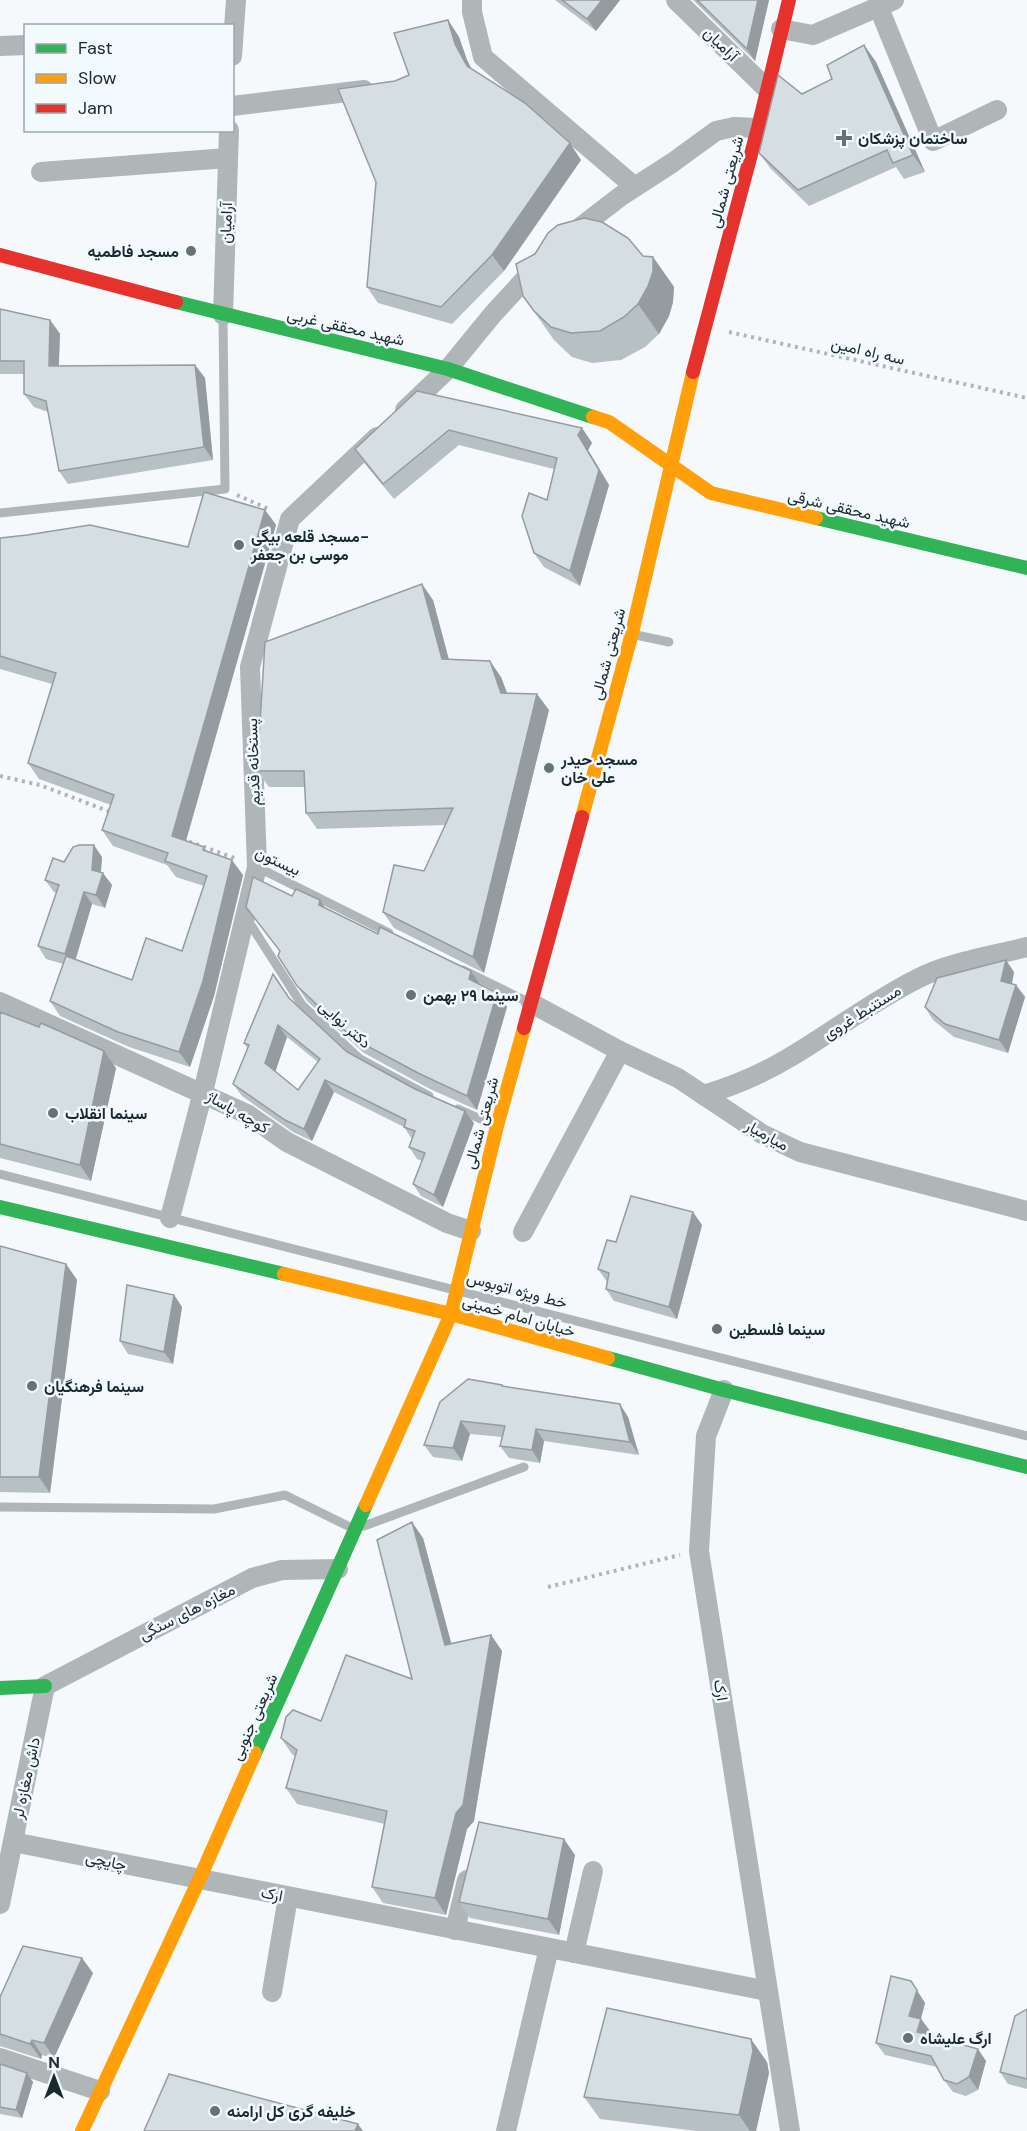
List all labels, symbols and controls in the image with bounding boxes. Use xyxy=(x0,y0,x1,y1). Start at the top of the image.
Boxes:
street label: آرامیان xyxy=(699,22,744,67)
legend xyxy=(24,24,234,132)
text: Fast xyxy=(78,36,113,60)
text: Slow xyxy=(78,66,117,90)
text: Jam xyxy=(78,96,113,120)
place label: ساختمان پزشکان xyxy=(858,128,968,150)
marker: ساختمان پزشکان xyxy=(835,129,853,147)
street label: شریعتی شمالی xyxy=(704,134,748,230)
street label: آرامیان xyxy=(215,201,237,244)
place label: مسجد فاطمیه xyxy=(88,241,179,262)
marker: مسجد فاطمیه xyxy=(184,244,198,258)
street label: شهید محققی غربی xyxy=(285,303,407,351)
street label: سه راه امین xyxy=(829,332,907,370)
street label: شهید محققی شرقی xyxy=(786,485,912,533)
place label: مسجد قلعه بیگی- موسی بن جعفر xyxy=(250,526,369,565)
marker: مسجد قلعه بیگی- موسی بن جعفر xyxy=(232,538,246,552)
street label: شریعتی شمالی xyxy=(586,606,630,702)
street label: پستخانه قدیم xyxy=(241,718,266,806)
place label: مسجد حیدر علی خان xyxy=(560,749,638,788)
marker: مسجد حیدر علی خان xyxy=(542,761,556,775)
street label: بیستون xyxy=(252,841,304,881)
street label: مستنبط غروی xyxy=(819,980,905,1044)
place label: سینما ۲۹ بهمن xyxy=(423,985,519,1006)
marker: سینما ۲۹ بهمن xyxy=(404,988,418,1002)
street label: دکتر نوایی xyxy=(314,995,376,1053)
street label: شریعتی شمالی xyxy=(459,1075,503,1171)
street label: کوچه پاساژ xyxy=(202,1085,273,1139)
place label: سینما انقلاب xyxy=(65,1103,147,1124)
marker: سینما انقلاب xyxy=(46,1106,60,1120)
street label: میارمیار xyxy=(741,1114,793,1156)
street label: خط ویژه اتوبوس xyxy=(465,1267,570,1314)
street label: خیابان امام خمینی xyxy=(460,1290,578,1342)
place label: سینما فلسطین xyxy=(729,1319,825,1340)
marker: سینما فلسطین xyxy=(710,1322,724,1336)
place label: سینما فرهنگیان xyxy=(44,1376,144,1397)
marker: سینما فرهنگیان xyxy=(25,1379,39,1393)
street label: مغازه های سنگی xyxy=(135,1579,239,1645)
street label: شریعتی جنوبی xyxy=(225,1670,283,1764)
street label: ارک xyxy=(709,1678,733,1702)
street label: داش مغازه لر xyxy=(7,1735,45,1822)
street label: چایچی xyxy=(83,1846,129,1877)
street label: ارک xyxy=(259,1882,285,1906)
place label: ارگ علیشاه xyxy=(920,2028,992,2049)
marker: ارگ علیشاه xyxy=(901,2031,915,2045)
north arrow xyxy=(24,2047,84,2107)
text: N xyxy=(48,2052,60,2073)
place label: خلیفه گری کل ارامنه xyxy=(227,2101,356,2122)
marker: خلیفه گری کل ارامنه xyxy=(208,2104,222,2118)

